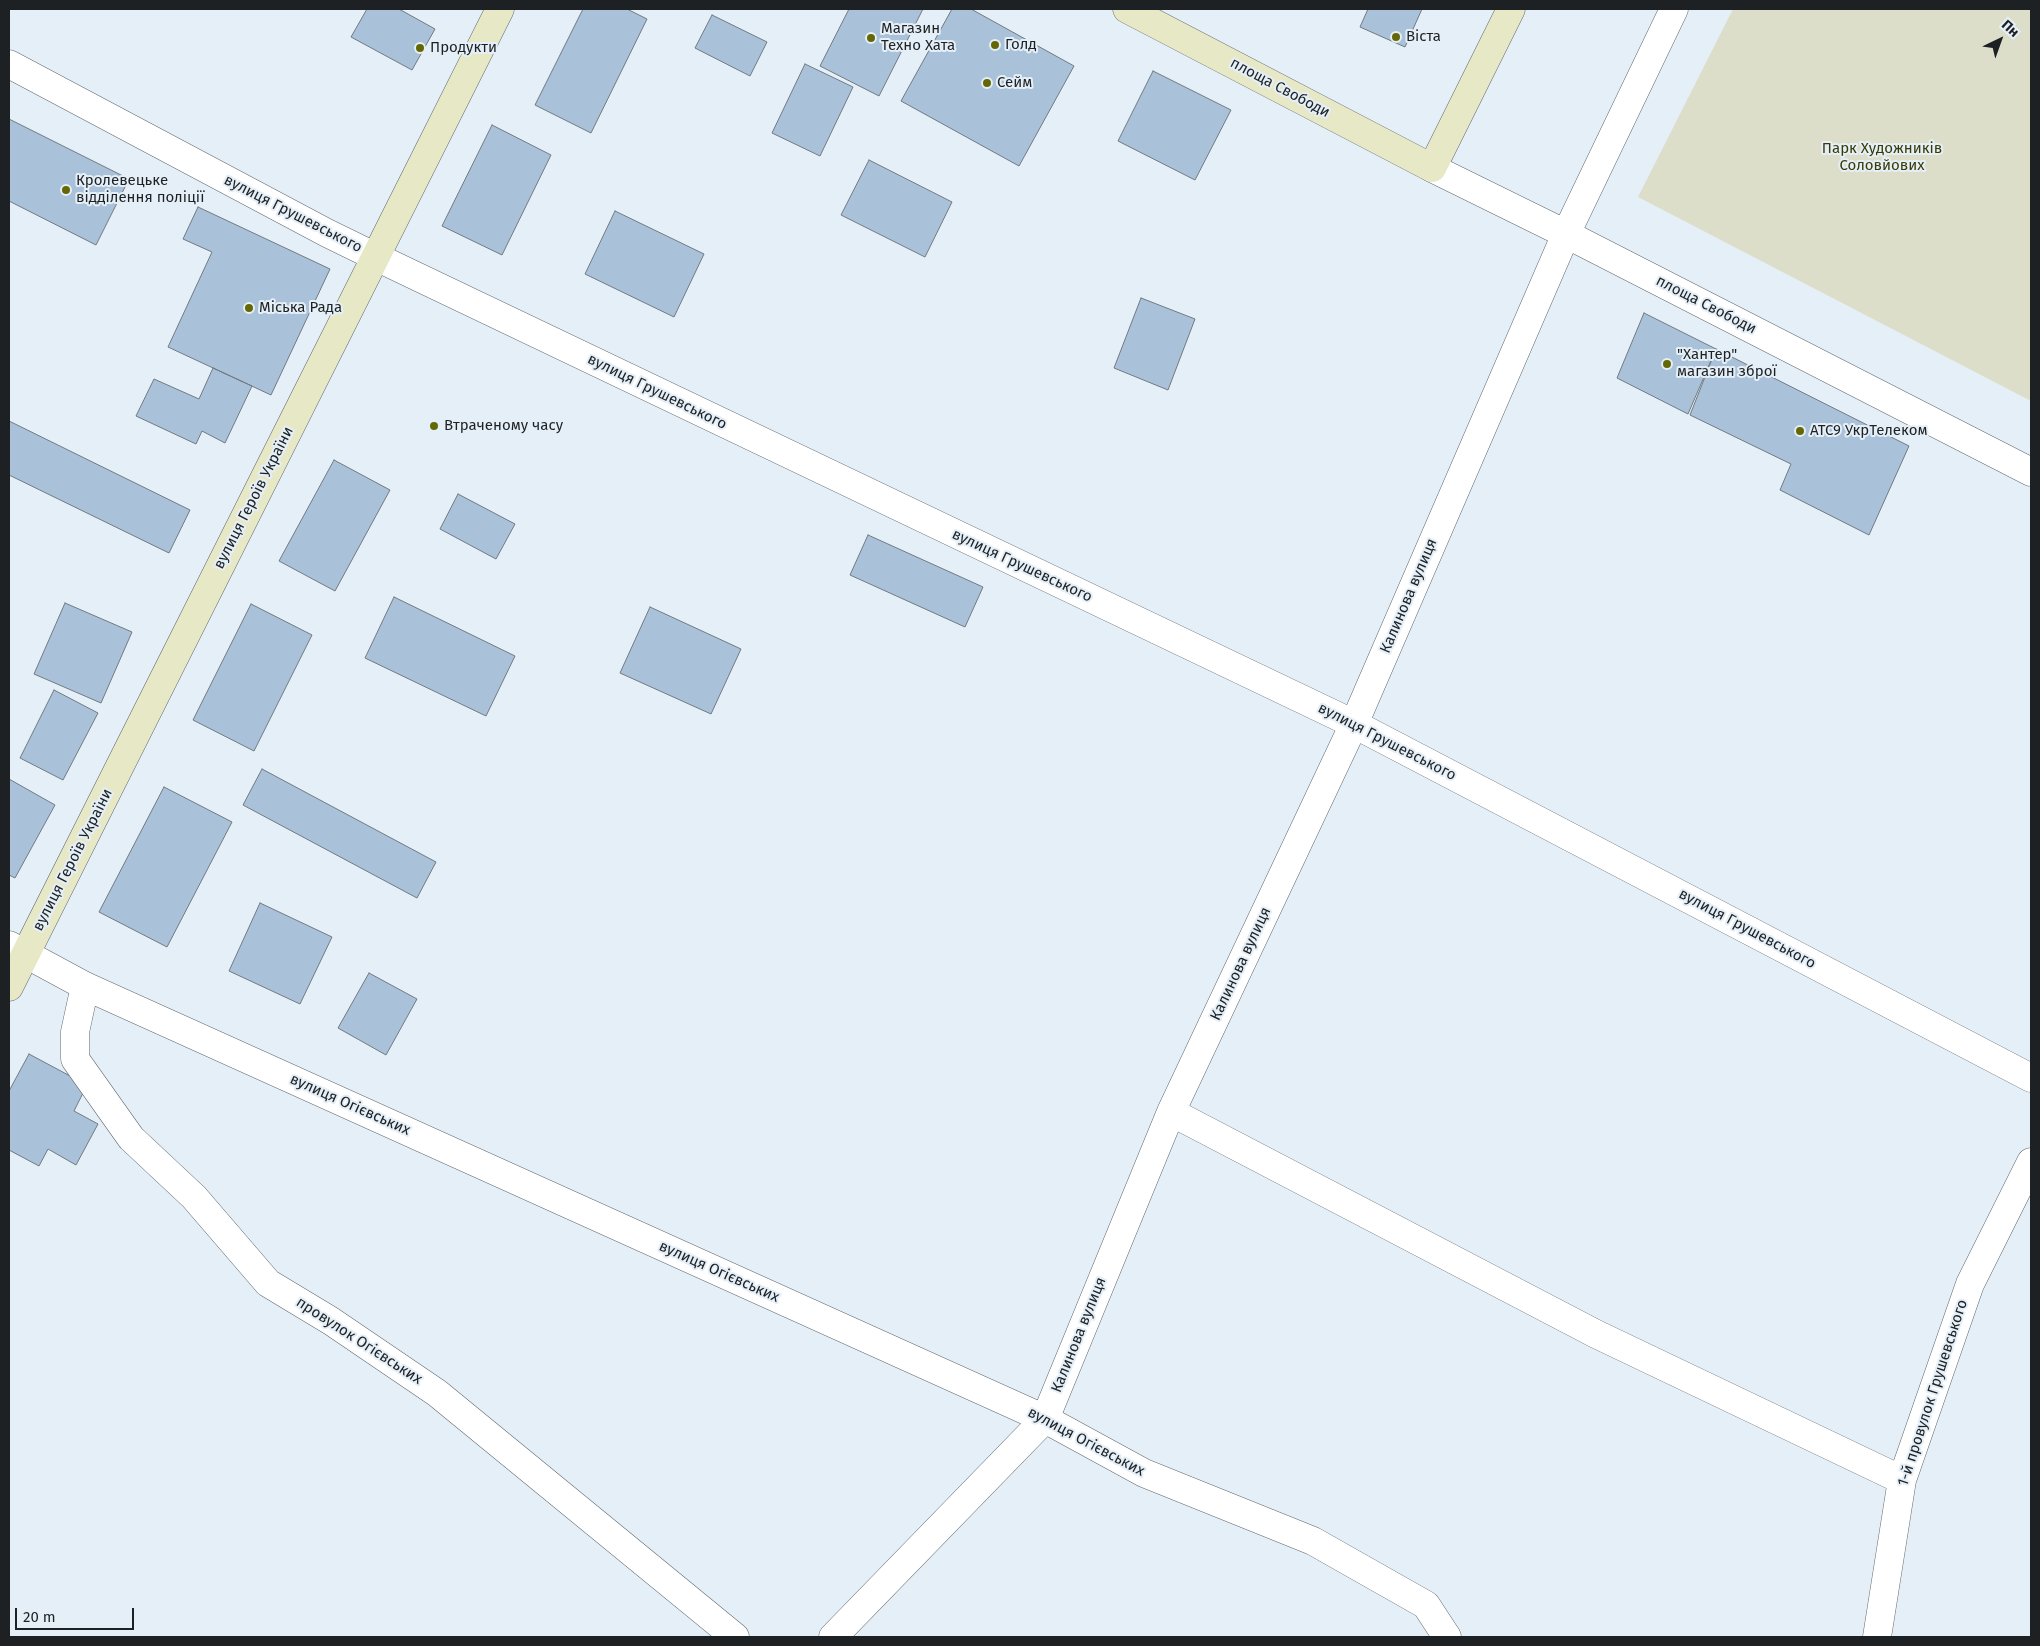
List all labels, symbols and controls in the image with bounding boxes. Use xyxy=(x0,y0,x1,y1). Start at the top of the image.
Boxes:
north arrow xyxy=(1975,15,2025,65)
text: Пн xyxy=(1998,16,2023,41)
place label: Магазин Техно Хата xyxy=(881,20,955,55)
place label: Віста xyxy=(1406,28,1441,46)
marker: Віста xyxy=(1390,31,1402,43)
marker: Магазин Техно Хата xyxy=(865,32,877,44)
place label: Голд xyxy=(1005,36,1037,54)
place label: Продукти xyxy=(430,39,497,57)
marker: Голд xyxy=(989,39,1001,51)
marker: Продукти xyxy=(414,42,426,54)
street label: площа Свободи xyxy=(1227,54,1333,122)
place label: Сейм xyxy=(997,74,1032,92)
marker: Сейм xyxy=(981,77,993,89)
park label: Парк Художників Соловйових xyxy=(1822,140,1942,175)
street label: вулиця Грушевського xyxy=(221,171,365,257)
place label: Кролевецьке відділення поліції xyxy=(76,172,204,207)
marker: Кролевецьке відділення поліції xyxy=(60,184,72,196)
street label: площа Свободи xyxy=(1653,272,1759,338)
place label: Міська Рада xyxy=(259,299,342,317)
marker: Міська Рада xyxy=(243,302,255,314)
place label: "Хантер" магазин зброї xyxy=(1677,346,1777,381)
street label: вулиця Грушевського xyxy=(584,350,730,434)
marker: "Хантер" магазин зброї xyxy=(1661,358,1673,370)
place label: Втраченому часу xyxy=(444,417,563,435)
marker: Втраченому часу xyxy=(428,420,440,432)
place label: АТС9 УкрТелеком xyxy=(1810,422,1927,440)
street label: вулиця Героїв України xyxy=(210,424,298,572)
marker: АТС9 УкрТелеком xyxy=(1794,425,1806,437)
street label: вулиця Грушевського xyxy=(949,526,1095,606)
street label: Калинова вулиця xyxy=(1377,536,1441,656)
street label: вулиця Грушевського xyxy=(1315,699,1459,785)
street label: вулиця Героїв України xyxy=(29,786,117,934)
street label: вулиця Грушевського xyxy=(1675,885,1819,973)
street label: Калинова вулиця xyxy=(1207,905,1275,1023)
street label: вулиця Огієвських xyxy=(287,1070,413,1140)
street label: вулиця Огієвських xyxy=(656,1237,782,1307)
street label: Калинова вулиця xyxy=(1048,1275,1110,1395)
street label: провулок Огієвських xyxy=(293,1293,425,1389)
street label: 1-й провулок Грушевського xyxy=(1894,1297,1972,1489)
street label: вулиця Огієвських xyxy=(1024,1404,1148,1480)
scale bar xyxy=(18,1598,136,1630)
text: 20 m xyxy=(23,1608,56,1626)

